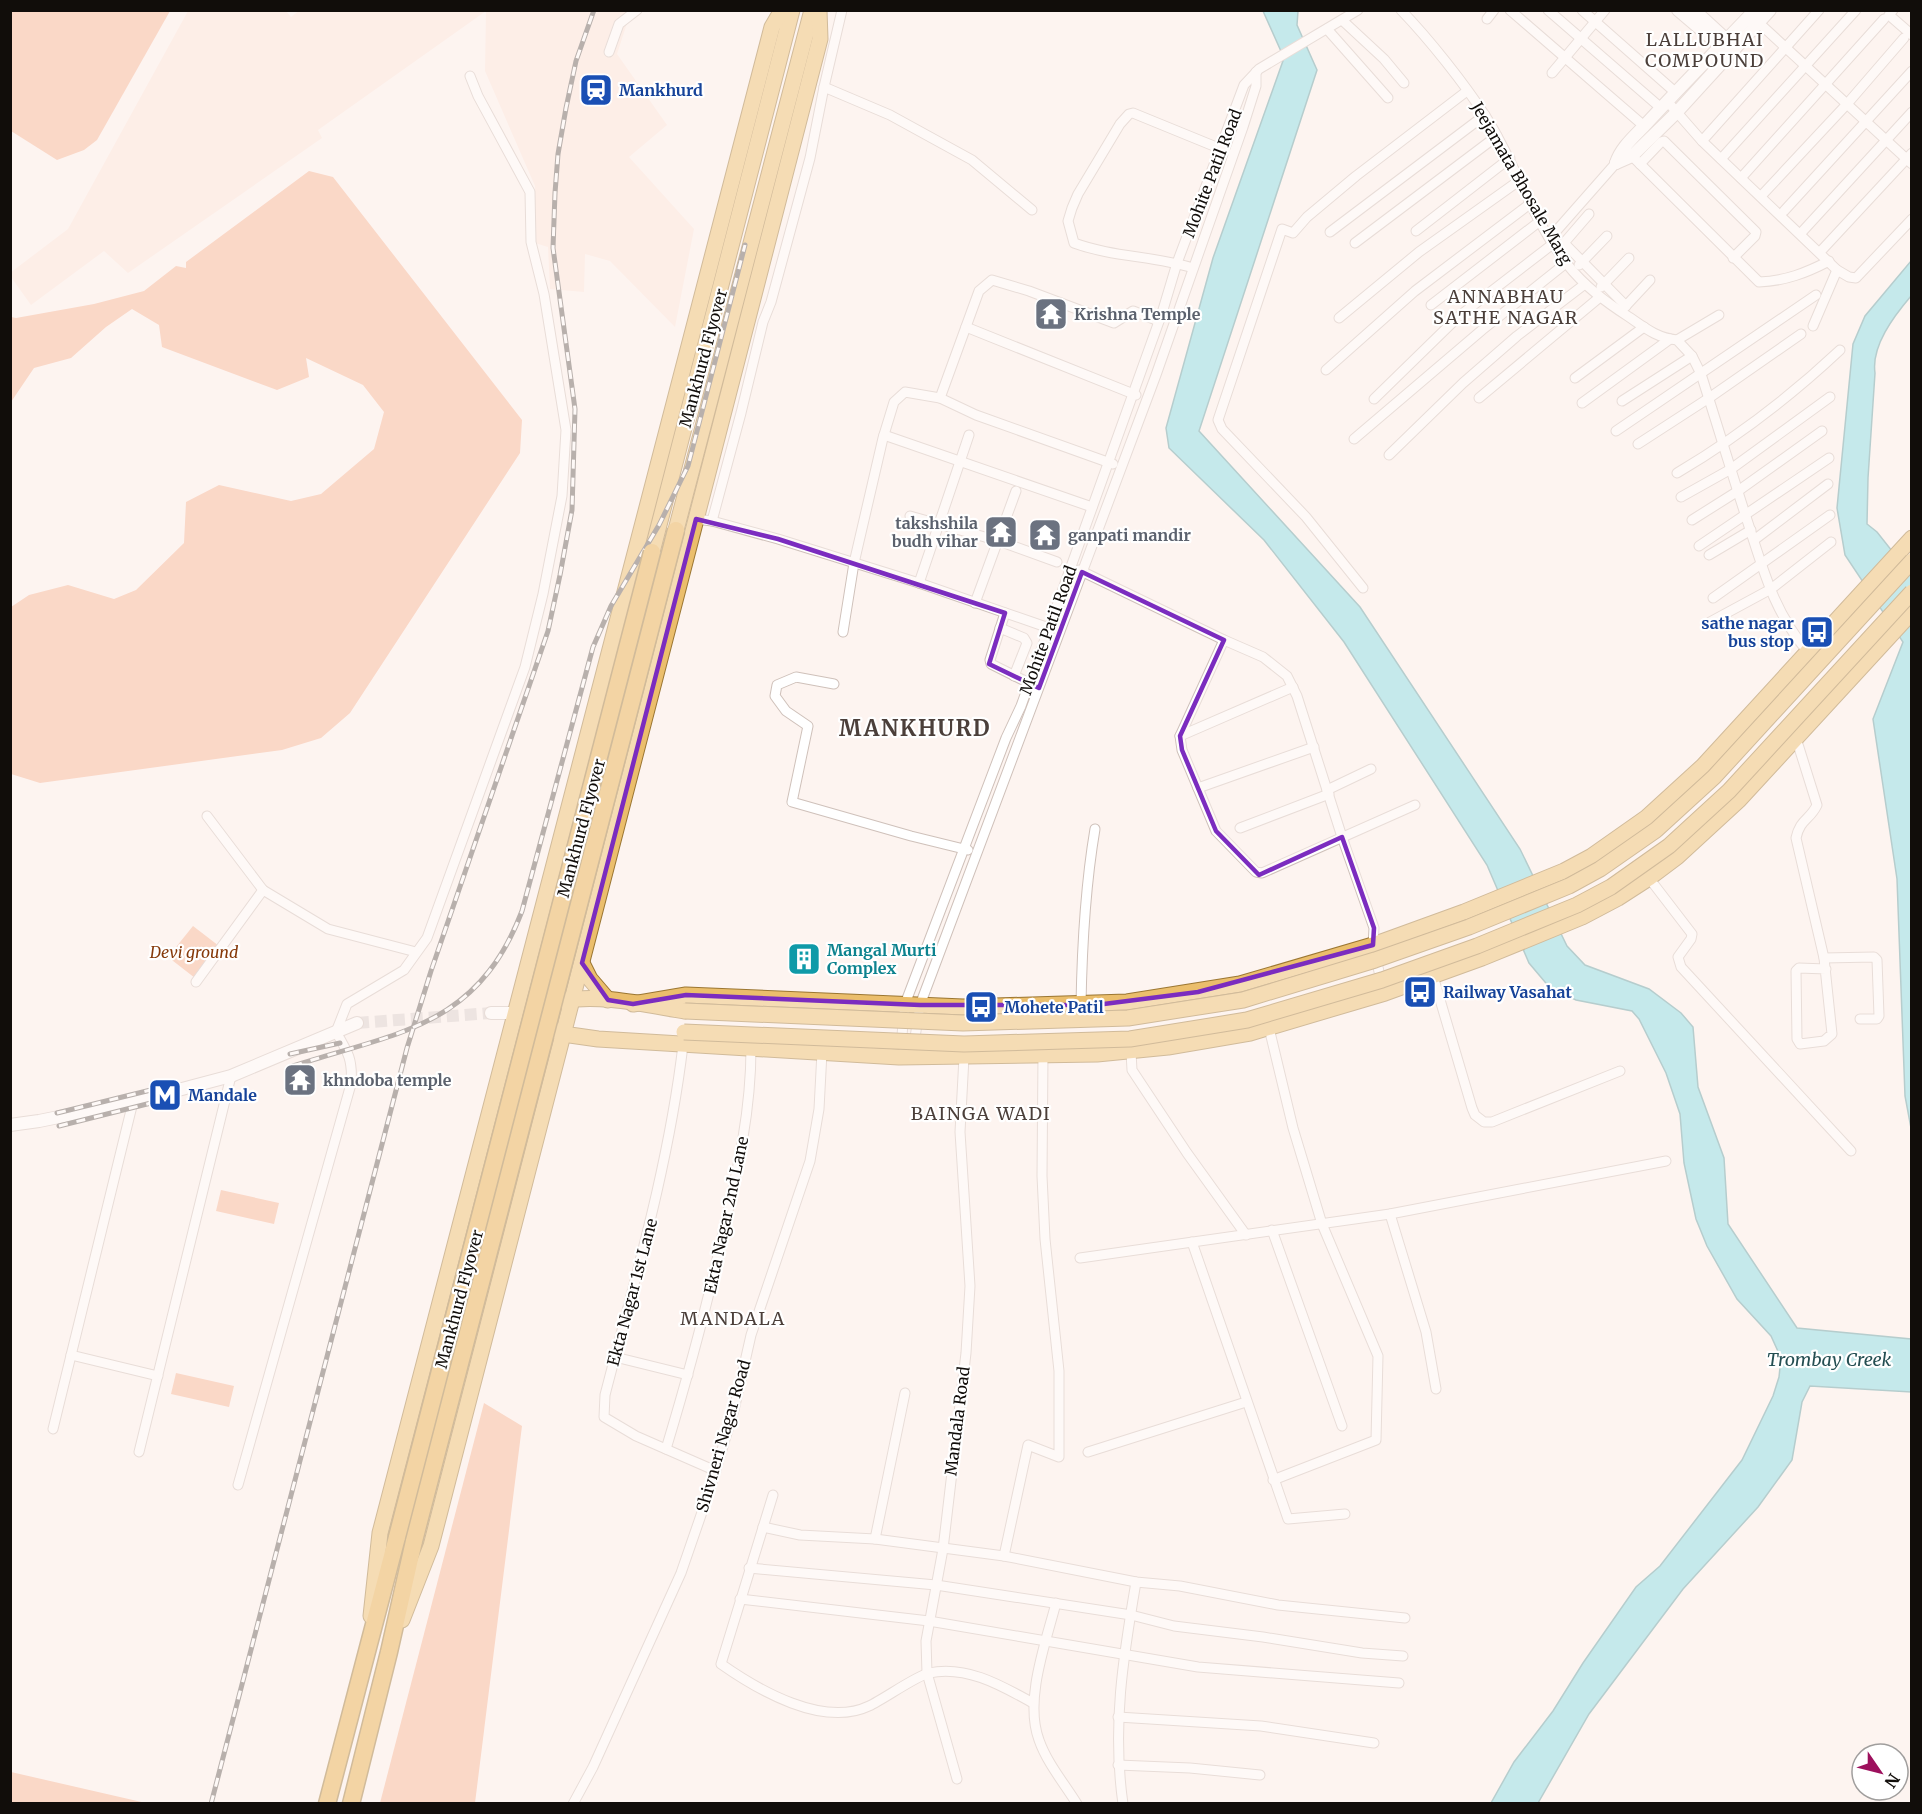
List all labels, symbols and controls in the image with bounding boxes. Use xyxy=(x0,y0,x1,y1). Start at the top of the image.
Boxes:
district label: LALLUBHAI COMPOUND xyxy=(1645,28,1765,72)
station icon: Mankhurd xyxy=(578,72,614,108)
place label: Mankhurd xyxy=(619,80,703,100)
street label: Jeejamata Bhosale Marg xyxy=(1467,97,1577,268)
street label: Mohite Patil Road xyxy=(1178,106,1246,240)
district label: ANNABHAU SATHE NAGAR xyxy=(1433,285,1579,329)
street label: Mankhurd Flyover xyxy=(675,286,731,430)
temple icon: Krishna Temple xyxy=(1033,296,1069,332)
place label: Krishna Temple xyxy=(1074,304,1201,324)
place label: takshshila budh vihar xyxy=(892,513,979,551)
temple icon: takshshila budh vihar xyxy=(983,514,1019,550)
temple icon: ganpati mandir xyxy=(1027,517,1063,553)
place label: ganpati mandir xyxy=(1068,525,1191,545)
street label: Mohite Patil Road xyxy=(1015,562,1081,697)
place label: sathe nagar bus stop xyxy=(1701,613,1795,651)
bus stop icon: sathe nagar bus stop xyxy=(1799,614,1835,650)
district label: MANKHURD xyxy=(839,714,991,742)
street label: Mankhurd Flyover xyxy=(553,756,609,900)
place label: Mangal Murti Complex xyxy=(827,940,937,978)
building icon: Mangal Murti Complex xyxy=(786,941,822,977)
park label: Devi ground xyxy=(149,942,239,962)
bus stop icon: Railway Vasahat xyxy=(1402,974,1438,1010)
place label: Railway Vasahat xyxy=(1443,982,1572,1002)
bus stop icon: Mohete Patil xyxy=(963,989,999,1025)
place label: Mohete Patil xyxy=(1004,997,1104,1017)
temple icon: khndoba temple xyxy=(282,1062,318,1098)
place label: khndoba temple xyxy=(323,1070,452,1090)
metro station icon: Mandale xyxy=(147,1077,183,1113)
place label: Mandale xyxy=(188,1085,257,1105)
district label: BAINGA WADI xyxy=(911,1102,1051,1125)
street label: Ekta Nagar 2nd Lane xyxy=(700,1134,752,1296)
street label: Ekta Nagar 1st Lane xyxy=(603,1216,661,1368)
street label: Mankhurd Flyover xyxy=(431,1227,487,1371)
district label: MANDALA xyxy=(680,1307,786,1330)
water label: Trombay Creek xyxy=(1767,1348,1891,1371)
street label: Shivneri Nagar Road xyxy=(692,1357,754,1515)
street label: Mandala Road xyxy=(940,1365,974,1477)
north arrow xyxy=(1850,1742,1910,1802)
text: N xyxy=(1880,1770,1904,1792)

